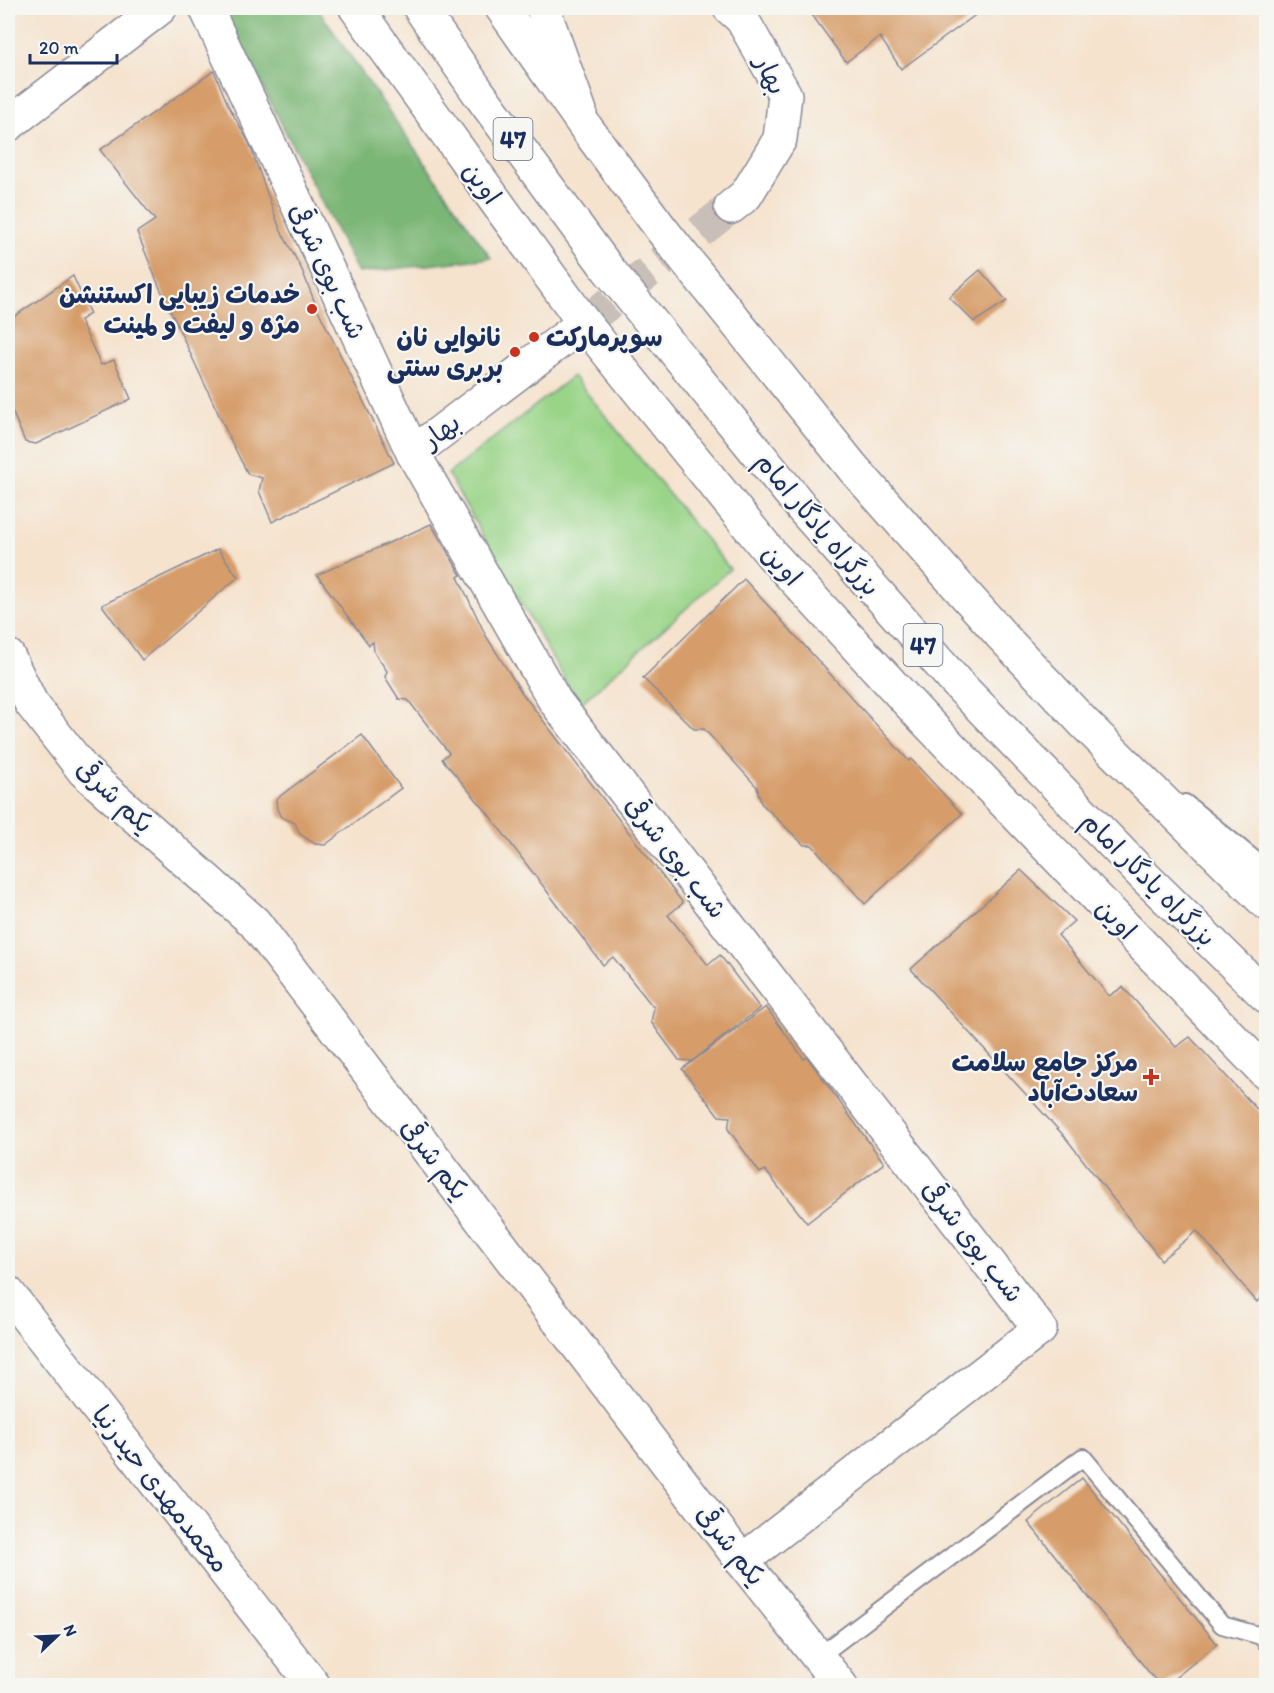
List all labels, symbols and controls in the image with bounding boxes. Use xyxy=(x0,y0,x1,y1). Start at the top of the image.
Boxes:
scale bar xyxy=(30,27,117,65)
text: 20 m xyxy=(39,37,79,59)
street label: بهار xyxy=(747,49,794,100)
road number: 47 xyxy=(494,118,532,160)
street label: اوین xyxy=(456,155,508,211)
street label: شب بوی شرقی xyxy=(283,198,373,344)
place label: خدمات زیبایی اکستنشن مژه و لیفت و لمینت xyxy=(59,278,300,340)
marker: خدمات زیبایی اکستنشن مژه و لیفت و لمینت xyxy=(305,302,319,316)
place label: نانوایی نان بربری سنتی xyxy=(387,321,503,384)
place label: سوپرمارکت xyxy=(546,321,663,354)
marker: سوپرمارکت xyxy=(527,330,541,344)
marker: نانوایی نان بربری سنتی xyxy=(508,345,522,359)
street label: بهار xyxy=(414,406,466,457)
street label: بزرگراه یادگار امام xyxy=(746,446,887,605)
street label: اوین xyxy=(755,538,809,592)
road number: 47 xyxy=(904,624,942,666)
street label: یکم شرقی xyxy=(67,752,160,843)
street label: شب بوی شرقی xyxy=(618,789,734,925)
street label: بزرگراه یادگار امام xyxy=(1072,805,1223,956)
street label: اوین xyxy=(1089,892,1143,946)
place label: مرکز جامع سلامت سعادت‌آباد xyxy=(952,1046,1138,1108)
marker: مرکز جامع سلامت سعادت‌آباد xyxy=(1142,1068,1160,1086)
street label: یکم شرقی xyxy=(391,1112,476,1208)
street label: شب بوی شرقی xyxy=(915,1173,1031,1309)
street label: محمدمهدی حیدرنیا xyxy=(86,1399,236,1579)
street label: یکم شرقی xyxy=(686,1498,772,1594)
north arrow xyxy=(27,1606,87,1666)
text: N xyxy=(59,1622,81,1639)

